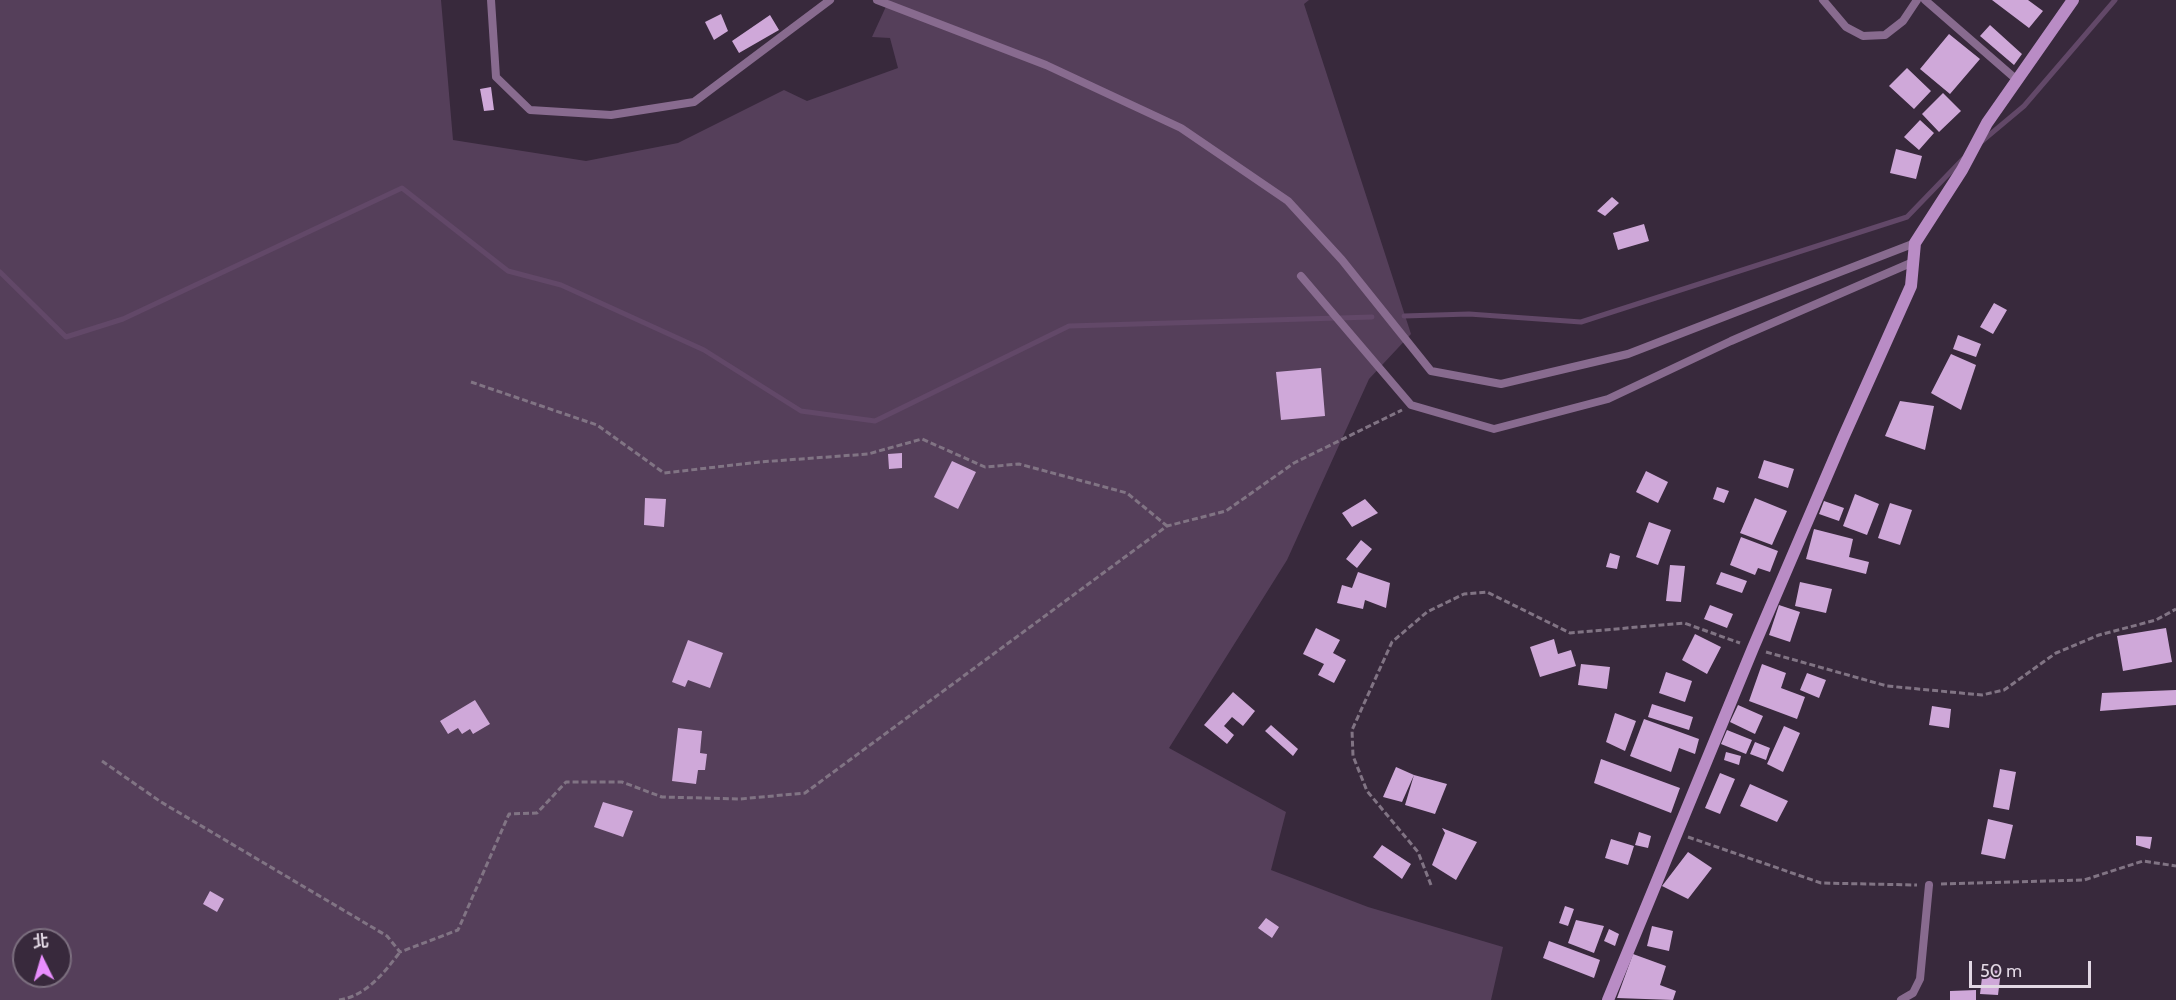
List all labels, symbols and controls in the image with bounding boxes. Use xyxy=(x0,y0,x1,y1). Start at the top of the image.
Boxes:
north arrow xyxy=(12,928,72,988)
text: 北 xyxy=(32,931,49,952)
scale bar xyxy=(1972,949,2094,987)
text: 50 m xyxy=(1980,960,2022,982)

